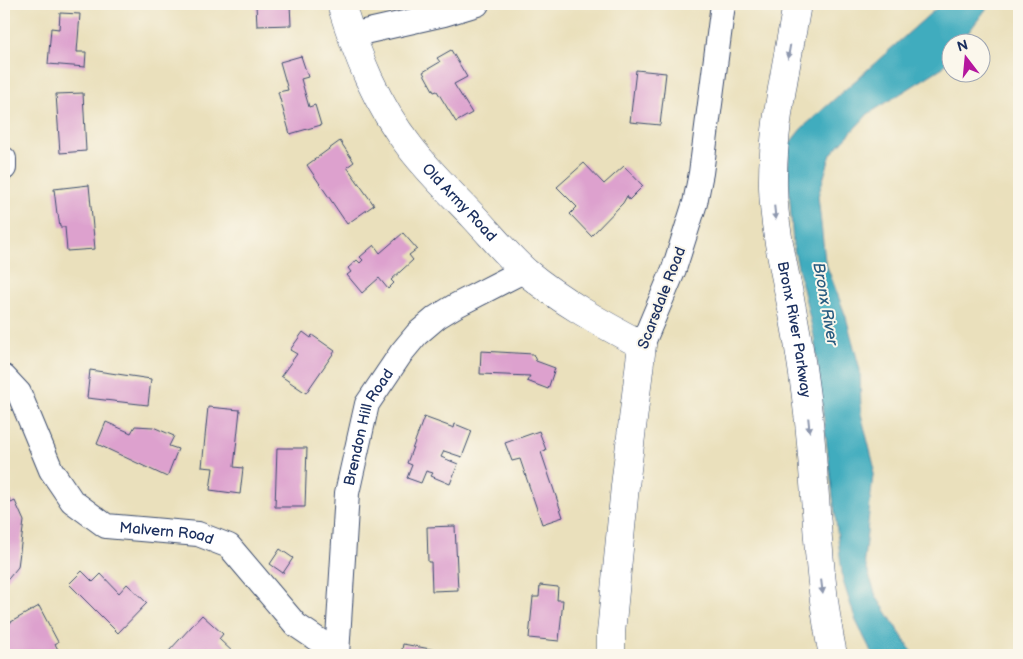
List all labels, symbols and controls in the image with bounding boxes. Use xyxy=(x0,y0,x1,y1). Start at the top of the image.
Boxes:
north arrow xyxy=(940,32,990,82)
text: N xyxy=(955,36,970,56)
one-way arrow xyxy=(784,44,792,60)
street label: Old Army Road xyxy=(418,159,501,245)
one-way arrow xyxy=(771,205,779,221)
street label: Scarsdale Road xyxy=(634,244,690,352)
street label: Bronx River Parkway xyxy=(773,260,816,399)
water label: Bronx River xyxy=(808,261,842,348)
street label: Brendon Hill Road xyxy=(339,365,397,488)
one-way arrow xyxy=(805,418,813,434)
street label: Malvern Road xyxy=(119,518,217,549)
one-way arrow xyxy=(818,580,826,596)

